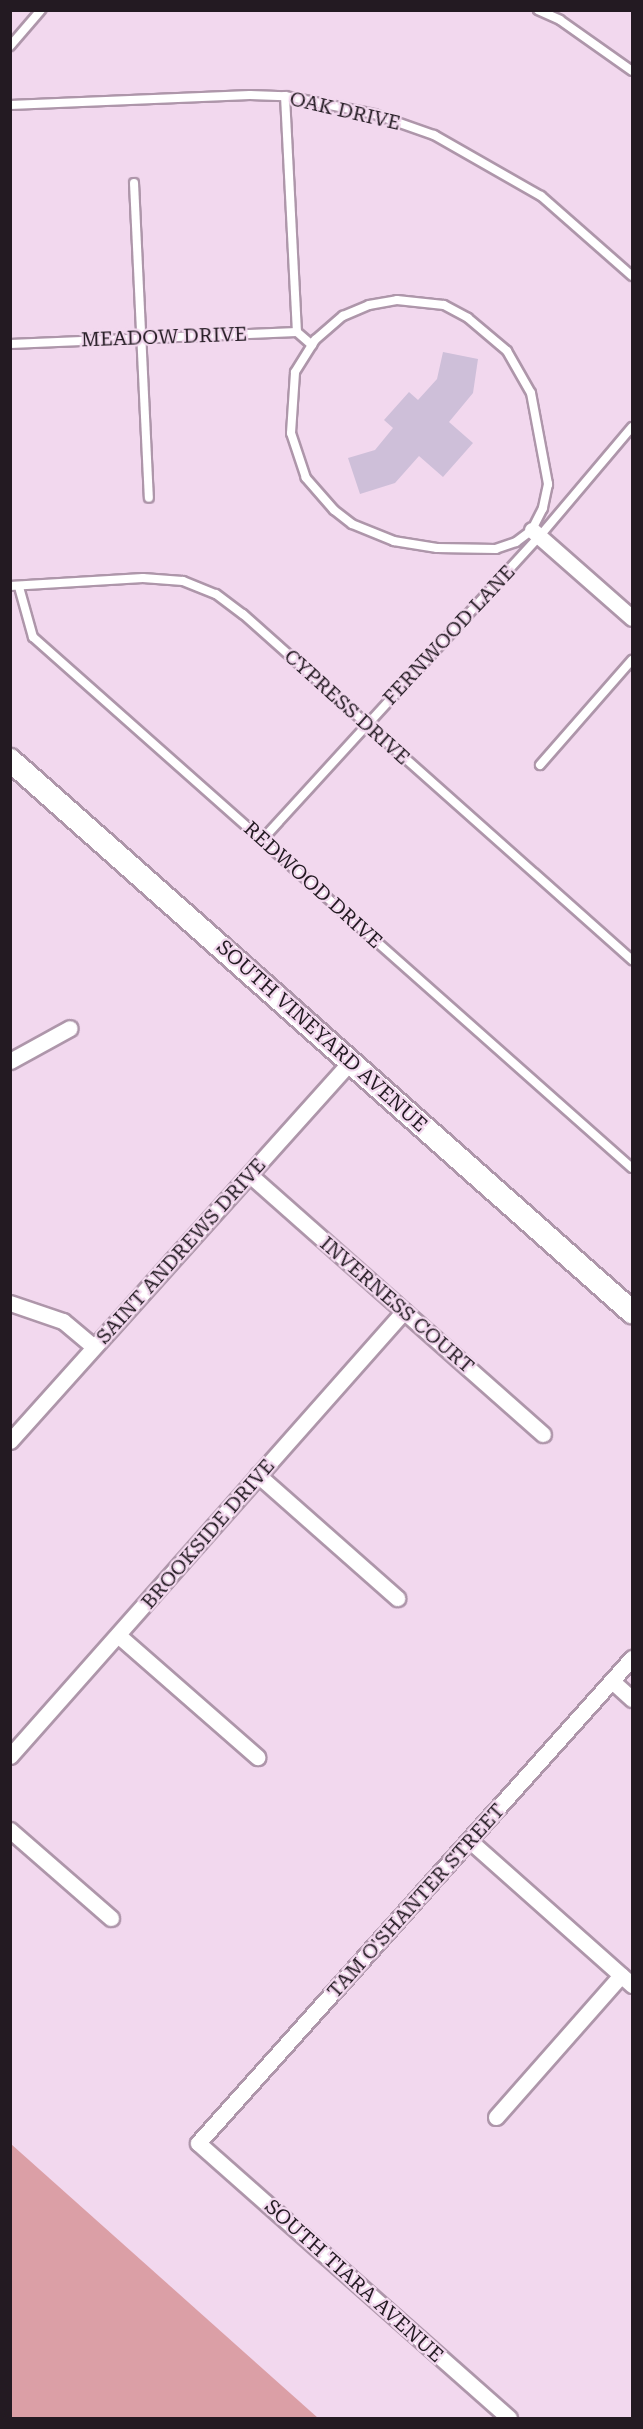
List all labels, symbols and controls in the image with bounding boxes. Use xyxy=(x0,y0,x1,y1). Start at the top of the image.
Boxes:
street label: OAK DRIVE xyxy=(287,87,403,135)
street label: MEADOW DRIVE xyxy=(81,322,247,352)
street label: FERNWOOD LANE xyxy=(378,560,520,710)
street label: CYPRESS DRIVE xyxy=(279,644,415,770)
street label: REDWOOD DRIVE xyxy=(239,817,387,953)
street label: SOUTH VINEYARD AVENUE xyxy=(212,935,432,1137)
street label: SAINT ANDREWS DRIVE xyxy=(91,1153,271,1349)
street label: INVERNESS COURT xyxy=(315,1232,479,1378)
street label: BROOKSIDE DRIVE xyxy=(136,1454,280,1614)
street label: TAM O'SHANTER STREET xyxy=(322,1799,510,2003)
street label: SOUTH TIARA AVENUE xyxy=(260,2195,448,2367)

